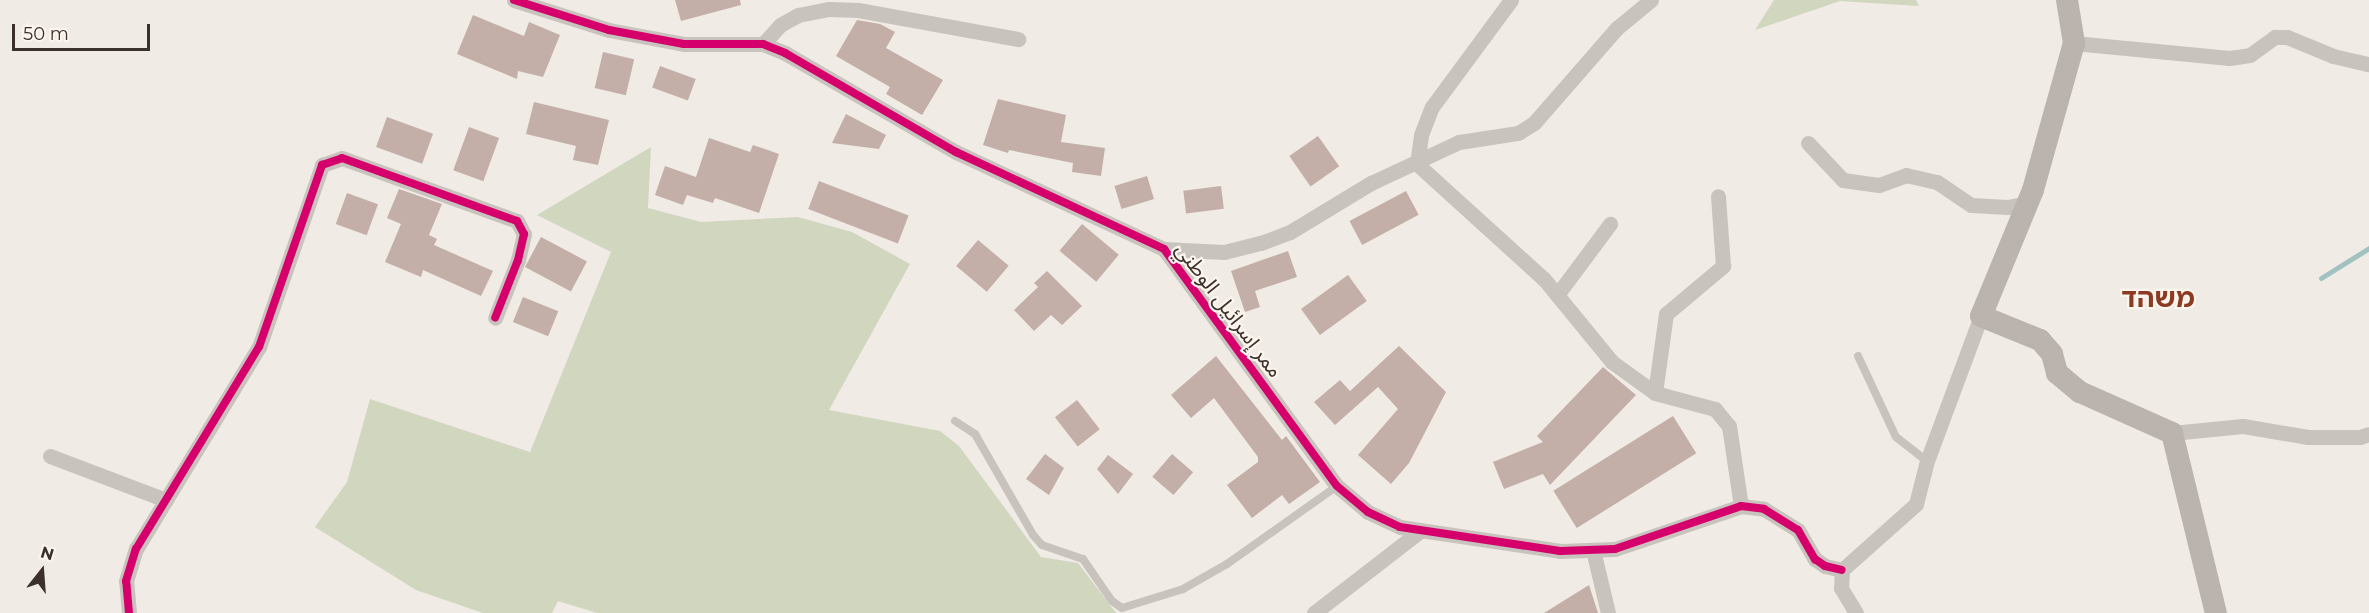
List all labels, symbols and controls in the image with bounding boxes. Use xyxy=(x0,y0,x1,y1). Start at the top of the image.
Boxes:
scale bar xyxy=(15,12,153,50)
text: 50 m xyxy=(23,23,69,45)
street label: ممر إسرائيل الوطني xyxy=(1170,237,1288,383)
district label: משהד xyxy=(2121,282,2195,314)
north arrow xyxy=(12,541,72,601)
text: N xyxy=(38,542,56,564)

